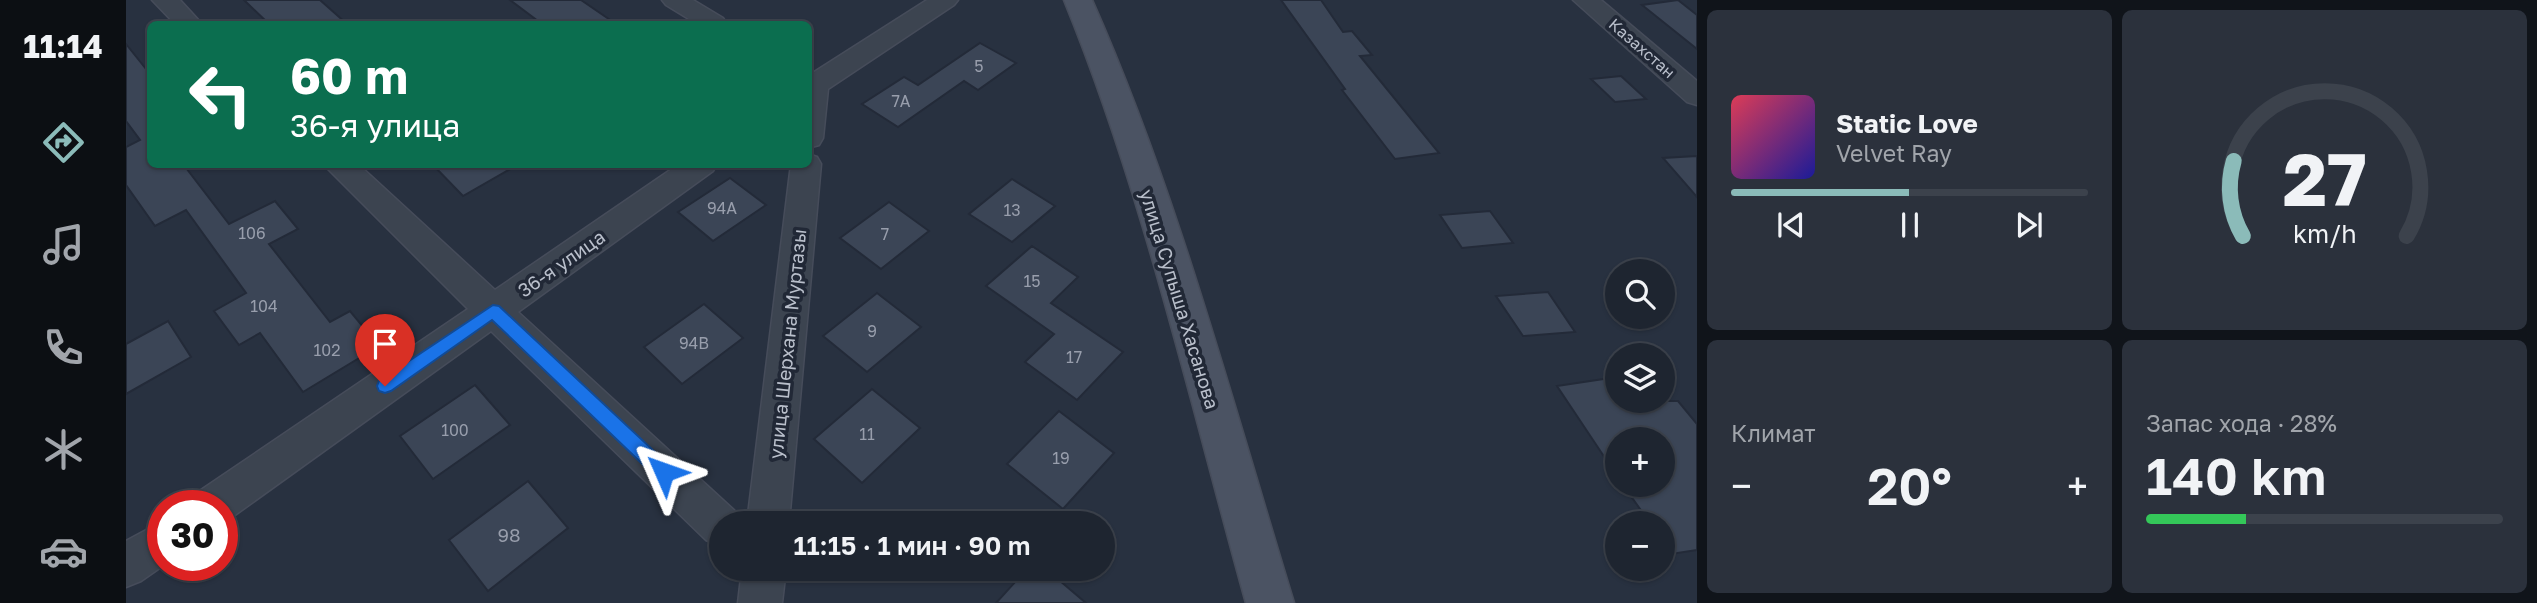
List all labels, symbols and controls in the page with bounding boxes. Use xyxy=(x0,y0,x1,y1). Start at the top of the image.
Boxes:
street label: Казахстан xyxy=(1605,14,1679,82)
text: 11:14 xyxy=(23,27,103,65)
text: 60 m xyxy=(290,46,408,105)
icon: left xyxy=(175,49,266,140)
house number: 5 xyxy=(974,56,984,76)
house number: 7А xyxy=(891,91,911,111)
text: 36-я улица xyxy=(290,106,460,144)
text: Static Love xyxy=(1836,108,1978,139)
icon: directions xyxy=(39,118,88,167)
text: 27 xyxy=(2282,135,2367,222)
text: Velvet Ray xyxy=(1836,139,1952,167)
street label: улица Супыша Хасанова xyxy=(1136,186,1224,412)
house number: 94А xyxy=(707,198,737,218)
house number: 13 xyxy=(1003,200,1021,220)
icon: previous xyxy=(1772,206,1810,244)
icon: pause xyxy=(1891,206,1929,244)
icon: next xyxy=(2010,206,2048,244)
text: km/h xyxy=(2293,218,2356,249)
icon: music xyxy=(39,220,88,269)
house number: 106 xyxy=(238,223,266,243)
house number: 7 xyxy=(881,224,889,244)
street label: 36-я улица xyxy=(513,225,609,301)
street label: улица Шерхана Муртазы xyxy=(763,228,811,460)
map controls xyxy=(1605,259,1675,581)
button: search xyxy=(1605,259,1675,329)
house number: 15 xyxy=(1023,271,1041,291)
house number: 104 xyxy=(250,296,278,316)
pin xyxy=(355,314,415,386)
house number: 9 xyxy=(867,321,877,341)
icon: phone xyxy=(39,323,88,372)
icon: arrive xyxy=(366,325,404,363)
house number: 94В xyxy=(679,333,709,353)
house number: 102 xyxy=(314,340,340,360)
button: layers xyxy=(1605,343,1675,413)
house number: 17 xyxy=(1066,347,1082,367)
text: Запас хода · 28% xyxy=(2146,409,2337,437)
text: Климат xyxy=(1731,419,1816,447)
house number: 100 xyxy=(441,420,469,440)
house number: 11 xyxy=(859,424,875,444)
icon: climate xyxy=(39,425,88,474)
button: + xyxy=(1605,427,1675,497)
position arrow xyxy=(627,435,701,509)
text: 140 km xyxy=(2146,444,2327,506)
house number: 19 xyxy=(1052,448,1070,468)
text: 20° xyxy=(1867,454,1952,516)
text: − xyxy=(1731,463,1752,508)
text: + xyxy=(2067,463,2088,508)
speed limit sign: 30 xyxy=(147,490,238,581)
button: − xyxy=(1605,511,1675,581)
house number: 98 xyxy=(497,523,521,546)
icon: car xyxy=(39,527,88,576)
text: 11:15 · 1 мин · 90 m xyxy=(793,530,1031,561)

